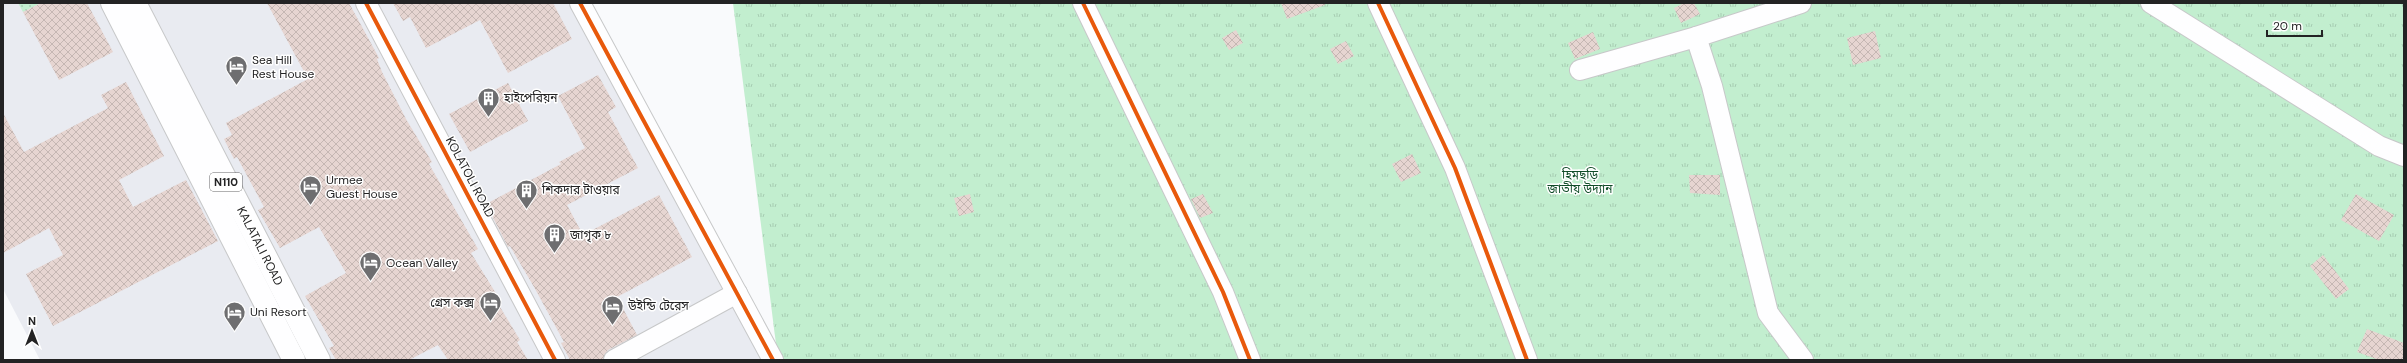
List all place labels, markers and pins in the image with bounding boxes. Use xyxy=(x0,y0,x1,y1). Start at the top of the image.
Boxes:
place label: Sea Hill Rest House xyxy=(252,52,314,82)
hotel icon: Sea Hill Rest House xyxy=(224,54,250,87)
building icon: হাইপেরিয়ন xyxy=(476,85,502,118)
place label: হাইপেরিয়ন xyxy=(503,90,558,106)
place label: Urmee Guest House xyxy=(326,172,398,202)
hotel icon: Urmee Guest House xyxy=(297,174,323,207)
building icon: শিকদার টাওয়ার xyxy=(513,177,539,210)
place label: শিকদার টাওয়ার xyxy=(541,182,621,198)
building icon: জাগৃক ৮ xyxy=(542,222,568,255)
place label: জাগৃক ৮ xyxy=(569,227,611,243)
hotel icon: Ocean Valley xyxy=(357,250,383,283)
place label: Ocean Valley xyxy=(386,255,458,271)
hotel icon: গ্রেস কক্স xyxy=(477,290,503,323)
hotel icon: উইন্ডি টেরেস xyxy=(600,293,626,326)
place label: গ্রেস কক্স xyxy=(430,295,474,311)
place label: উইন্ডি টেরেস xyxy=(627,298,689,314)
hotel icon: Uni Resort xyxy=(221,299,247,332)
place label: Uni Resort xyxy=(250,304,307,320)

